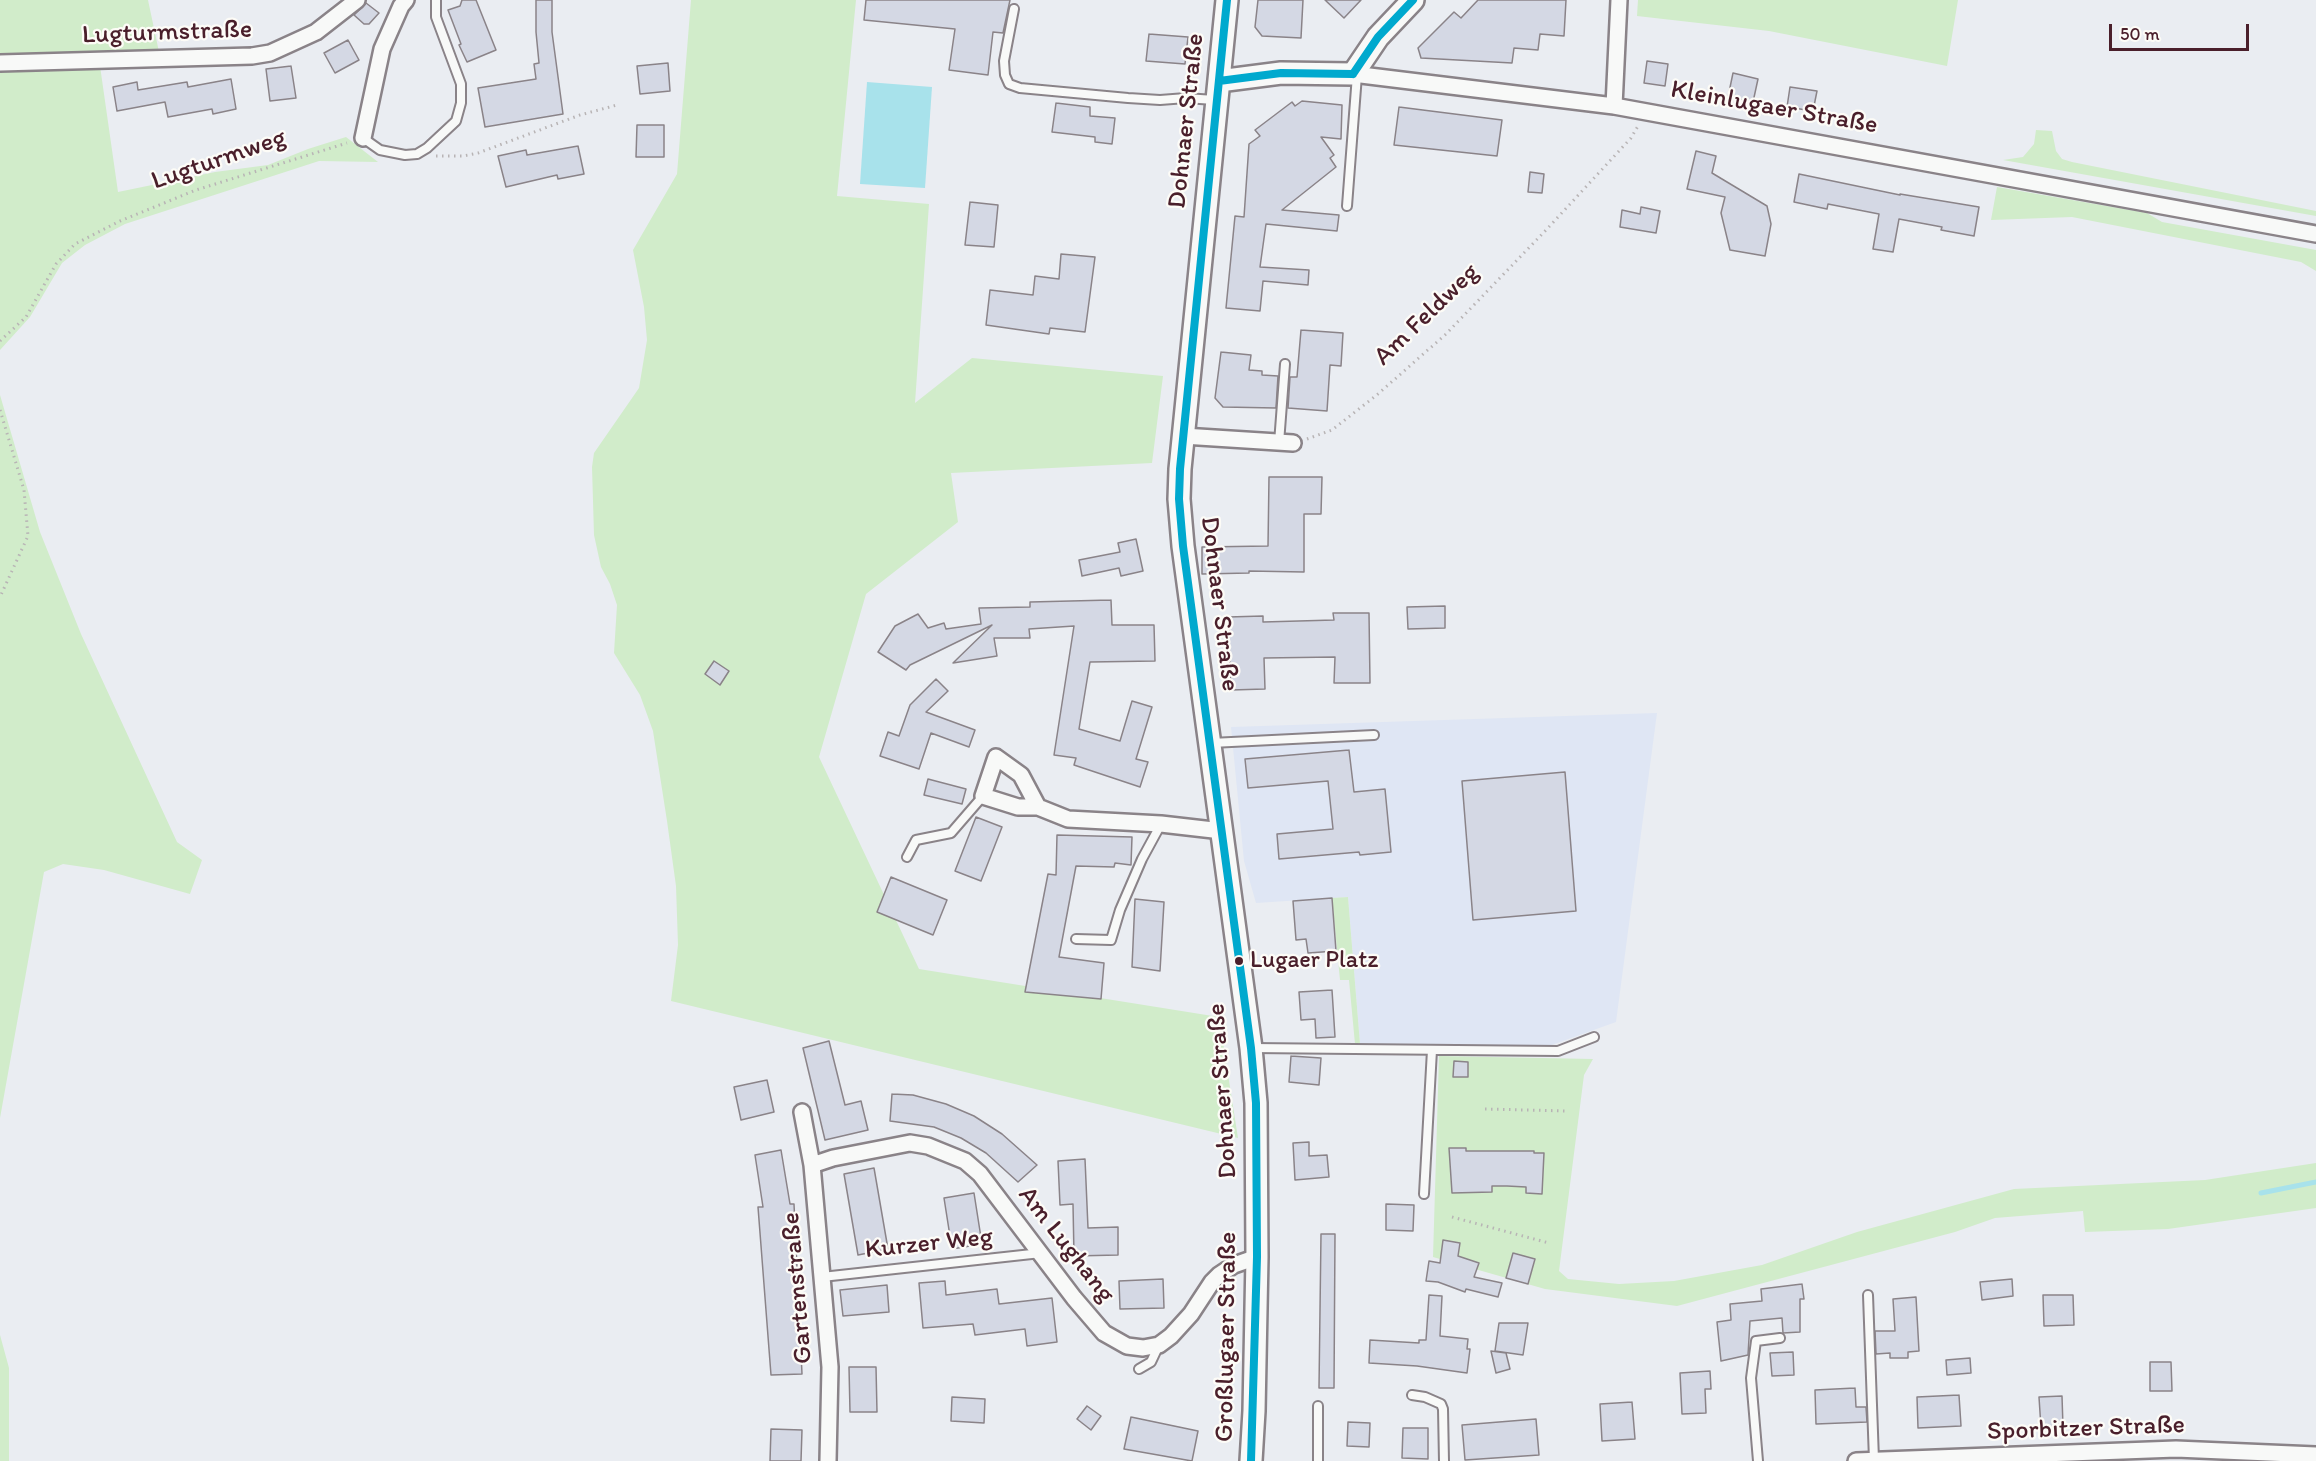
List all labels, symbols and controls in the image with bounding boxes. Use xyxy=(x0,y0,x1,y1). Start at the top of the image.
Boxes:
scale bar xyxy=(2112,12,2252,50)
street label: Lugturmstraße xyxy=(81,14,253,52)
text: 50 m xyxy=(2120,23,2160,45)
street label: Dohnaer Straße xyxy=(1162,32,1212,210)
street label: Kleinlugaer Straße xyxy=(1668,74,1880,142)
street label: Lugturmweg xyxy=(148,122,290,198)
street label: Am Feldweg xyxy=(1368,257,1486,373)
street label: Dohnaer Straße xyxy=(1193,515,1245,693)
place label: Lugaer Platz xyxy=(1250,947,1378,975)
marker: Lugaer Platz xyxy=(1233,955,1245,967)
street label: Dohnaer Straße xyxy=(1201,1002,1245,1180)
street label: Am Lughang xyxy=(1011,1181,1121,1309)
street label: Gartenstraße xyxy=(776,1211,820,1365)
street label: Kurzer Weg xyxy=(864,1222,994,1266)
street label: Großlugaer Straße xyxy=(1210,1231,1244,1443)
street label: Sporbitzer Straße xyxy=(1986,1410,2186,1448)

